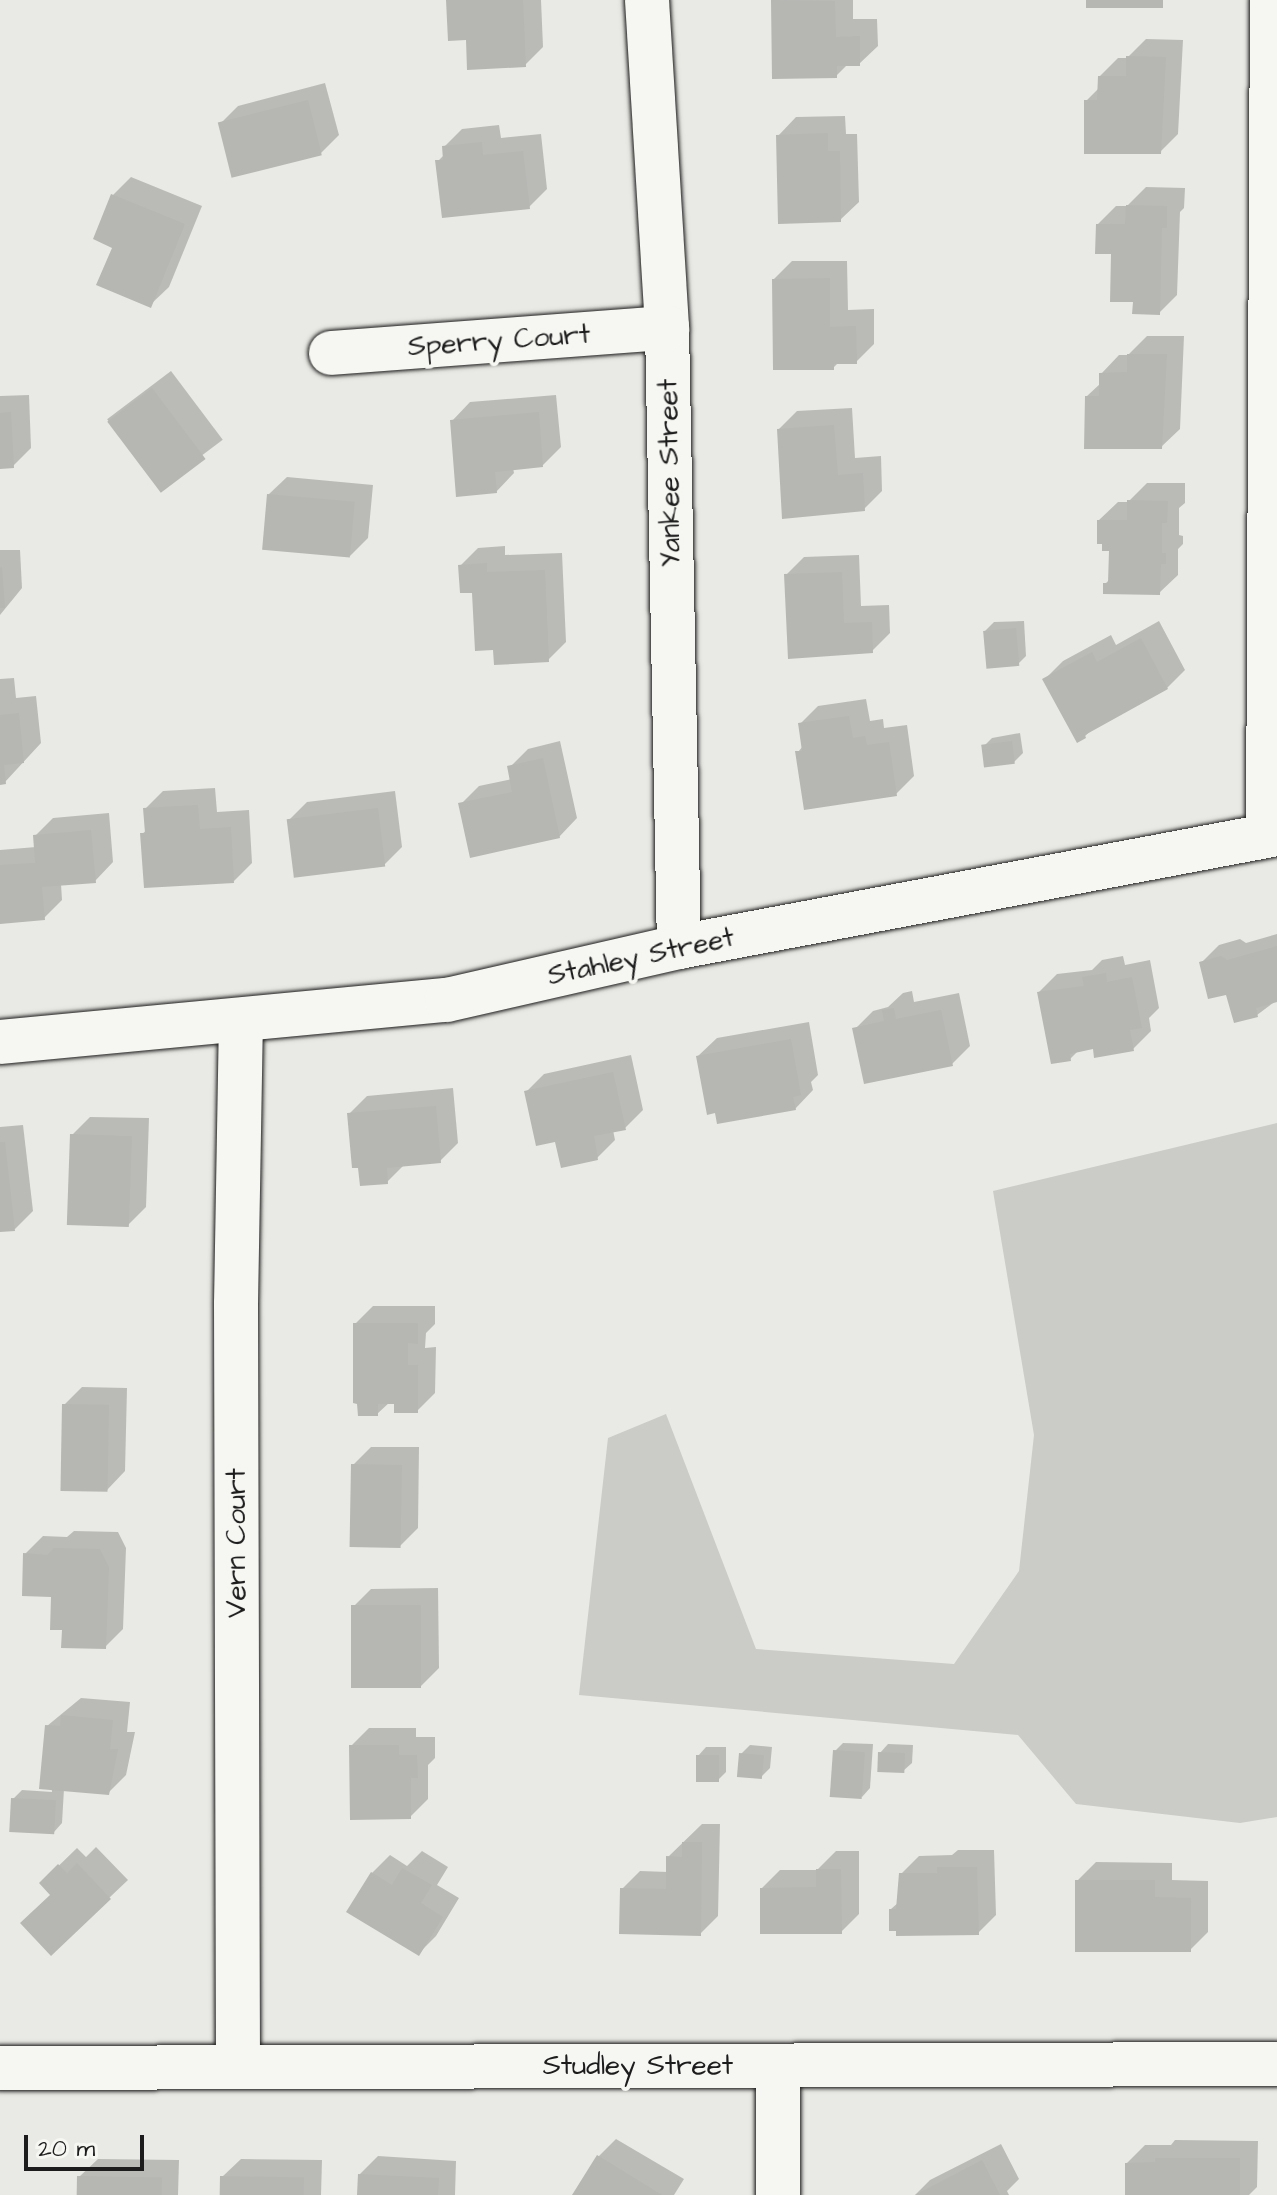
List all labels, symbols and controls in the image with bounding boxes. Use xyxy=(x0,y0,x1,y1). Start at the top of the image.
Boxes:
street label: Sperry Court xyxy=(407,318,591,364)
street label: Yankee Street xyxy=(652,379,688,567)
street label: Stahley Street xyxy=(545,921,737,993)
street label: Vern Court xyxy=(220,1468,254,1618)
street label: Studley Street xyxy=(543,2049,733,2083)
scale bar xyxy=(28,2119,148,2169)
text: 20 m xyxy=(38,2132,95,2166)

